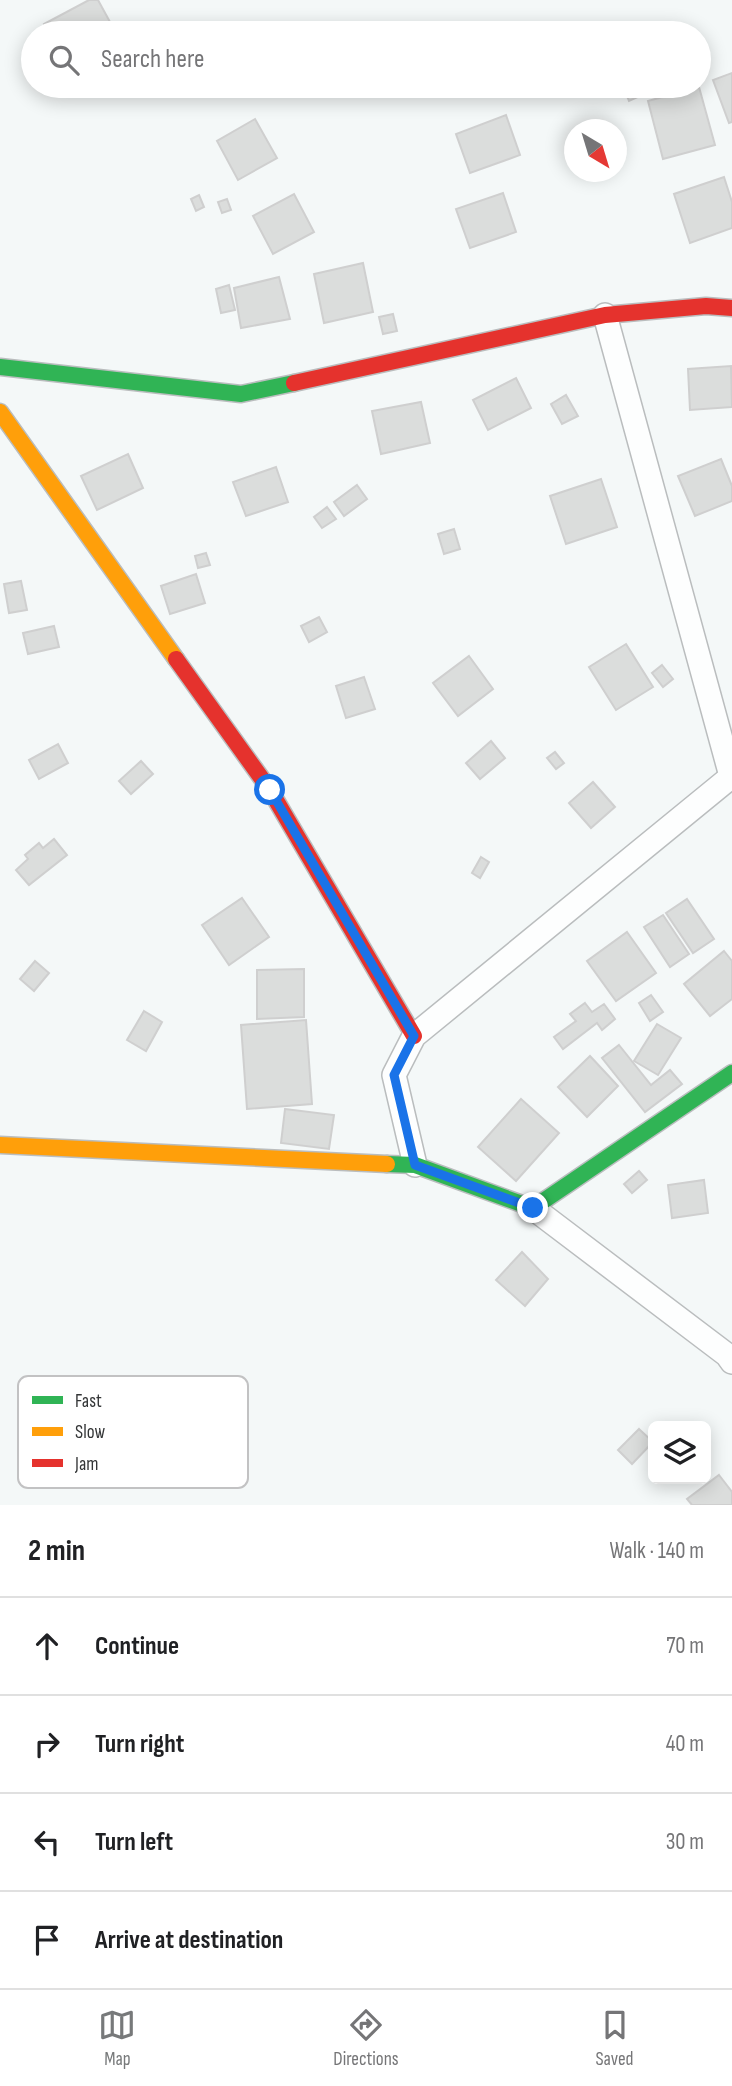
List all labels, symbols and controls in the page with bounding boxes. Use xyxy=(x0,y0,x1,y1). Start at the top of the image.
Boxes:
search box xyxy=(21,21,711,98)
icon: search xyxy=(45,41,83,79)
text: Search here xyxy=(101,44,204,75)
north arrow xyxy=(564,119,627,182)
route start xyxy=(254,774,285,805)
route end xyxy=(517,1192,548,1223)
legend xyxy=(18,1376,248,1488)
text: Fast xyxy=(75,1390,102,1413)
text: Slow xyxy=(75,1421,105,1444)
map controls xyxy=(648,1421,711,1484)
button: layers xyxy=(648,1421,711,1484)
text: Jam xyxy=(74,1453,98,1476)
text: 2 min xyxy=(28,1533,85,1569)
text: Walk · 140 m xyxy=(609,1537,704,1565)
icon: ahead xyxy=(28,1627,66,1665)
text: Continue xyxy=(95,1631,179,1662)
text: 70 m xyxy=(666,1632,704,1660)
icon: right xyxy=(28,1725,66,1763)
text: Turn right xyxy=(95,1729,184,1760)
text: 40 m xyxy=(666,1730,704,1758)
icon: left xyxy=(28,1823,66,1861)
text: Turn left xyxy=(95,1827,173,1858)
text: 30 m xyxy=(666,1828,704,1856)
icon: arrive xyxy=(28,1921,66,1959)
text: Arrive at destination xyxy=(95,1925,283,1956)
tab: Map xyxy=(98,2006,136,2071)
tab: Directions xyxy=(333,2006,399,2071)
tab: Saved xyxy=(595,2006,634,2071)

